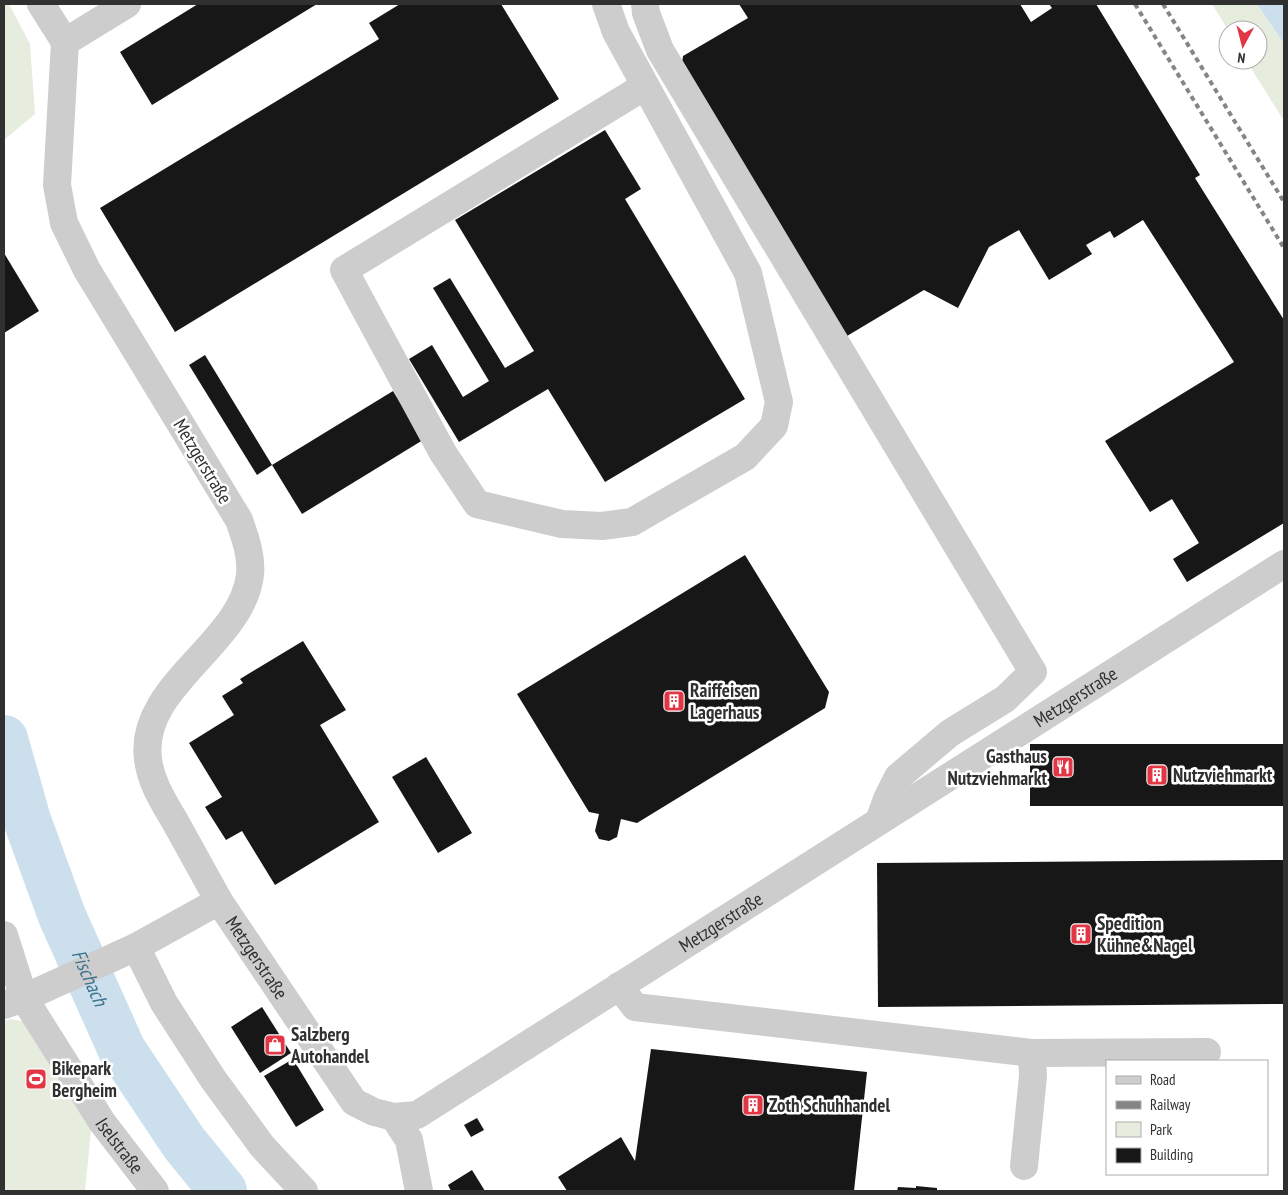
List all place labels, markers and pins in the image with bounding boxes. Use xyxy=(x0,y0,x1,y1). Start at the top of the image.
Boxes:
place label: Raiffeisen Lagerhaus xyxy=(690,678,760,724)
building icon: Raiffeisen Lagerhaus xyxy=(662,689,686,713)
place label: Gasthaus Nutzviehmarkt xyxy=(948,744,1047,790)
restaurant icon: Gasthaus Nutzviehmarkt xyxy=(1051,755,1075,779)
building icon: Nutzviehmarkt xyxy=(1145,763,1169,787)
place label: Nutzviehmarkt xyxy=(1173,763,1273,787)
place label: Spedition Kühne&Nagel xyxy=(1097,911,1193,957)
building icon: Spedition Kühne&Nagel xyxy=(1069,922,1093,946)
place label: Salzberg Autohandel xyxy=(290,1022,369,1068)
shop icon: Salzberg Autohandel xyxy=(263,1033,287,1057)
place label: Bikepark Bergheim xyxy=(52,1056,117,1102)
sports icon: Bikepark Bergheim xyxy=(24,1067,48,1091)
building icon: Zoth Schuhhandel xyxy=(741,1093,765,1117)
place label: Zoth Schuhhandel xyxy=(769,1093,890,1117)

